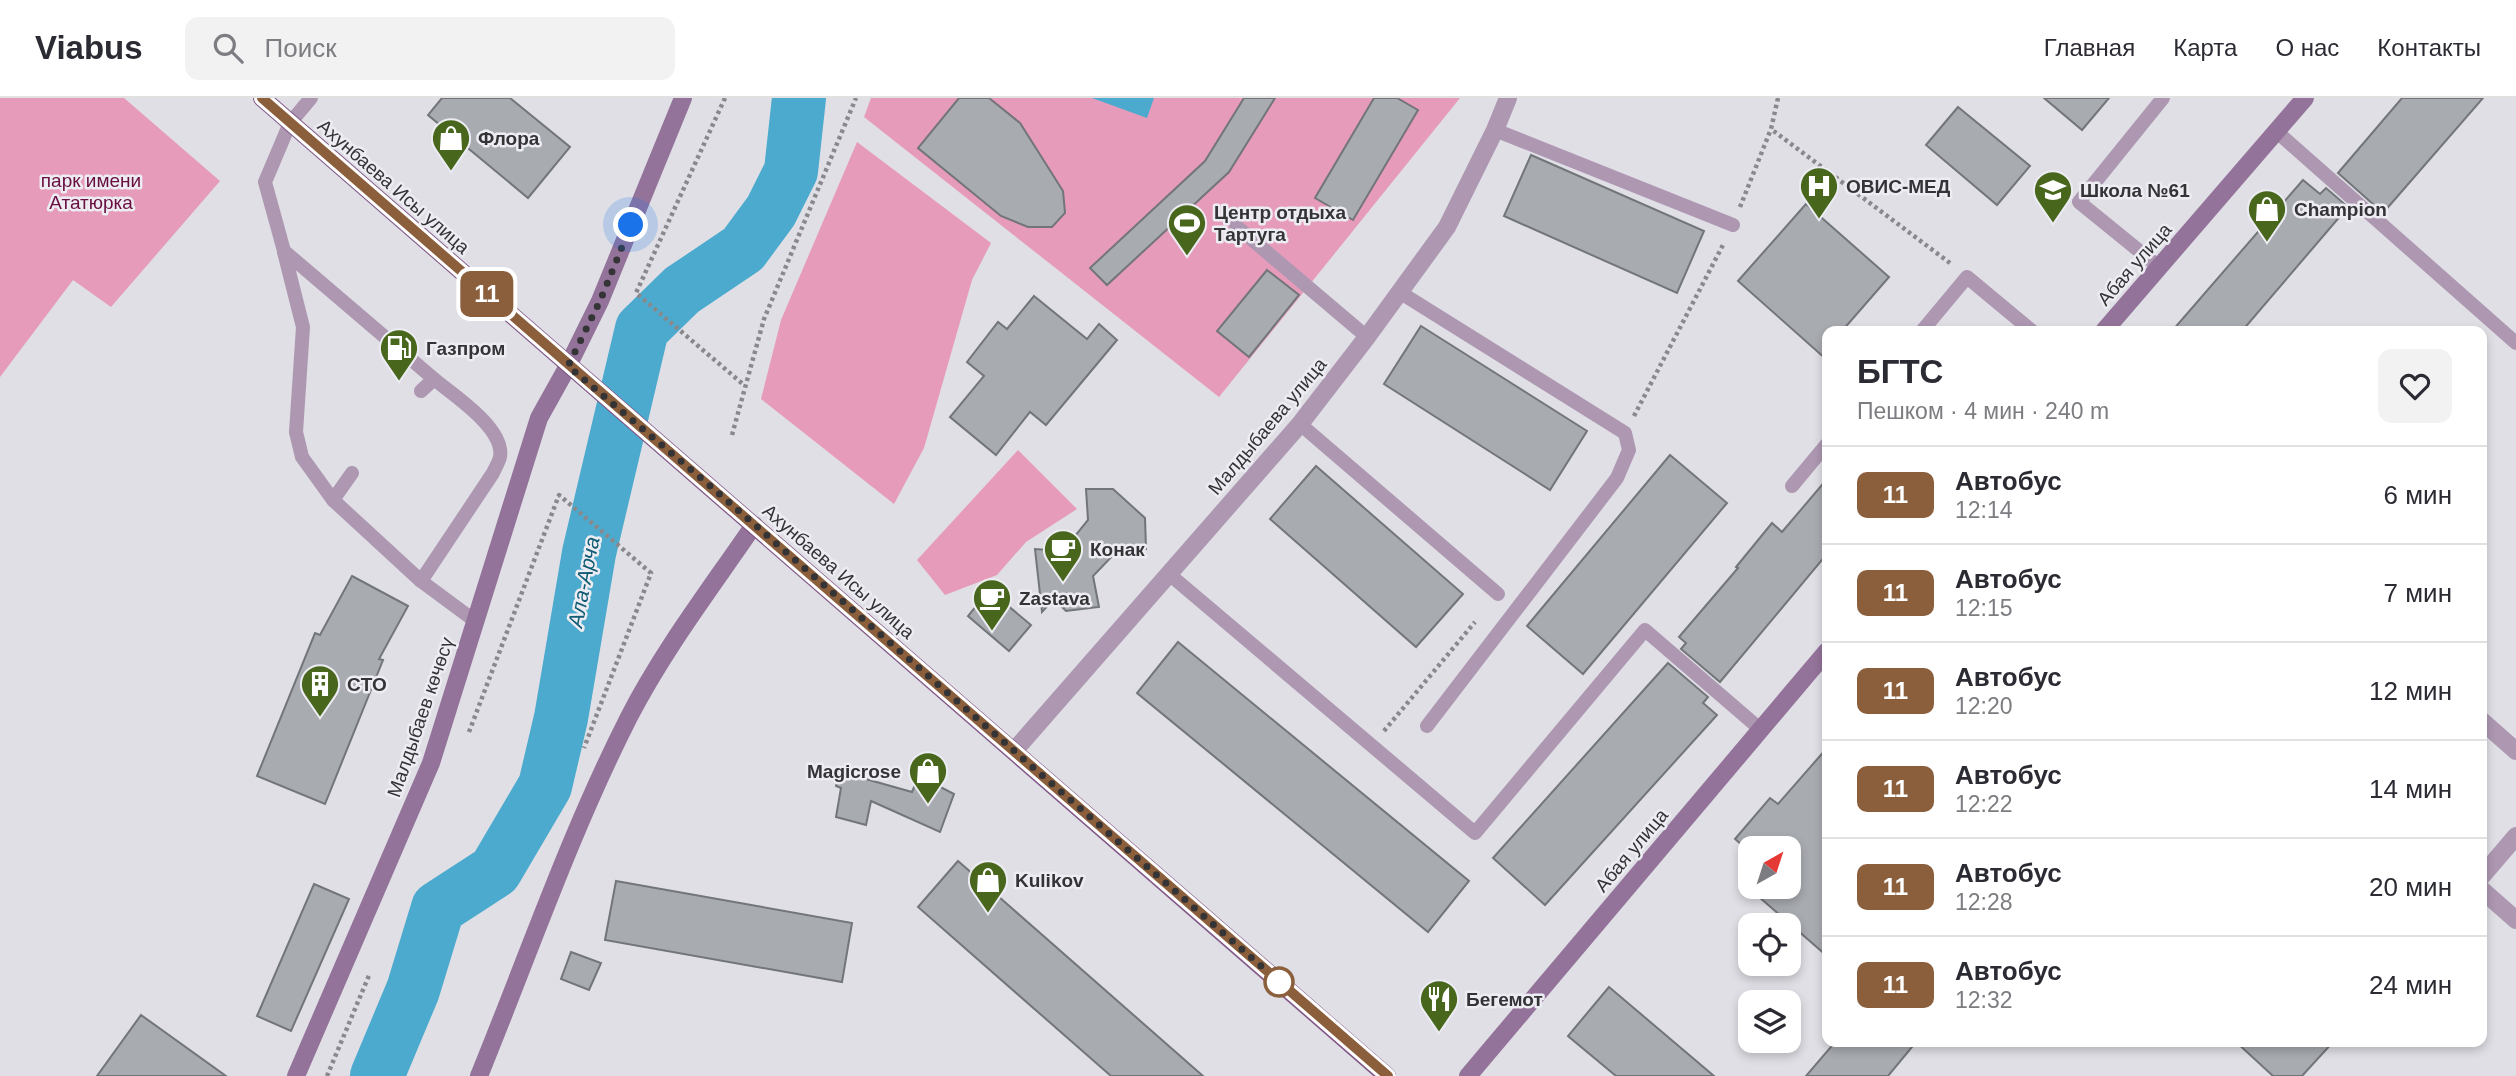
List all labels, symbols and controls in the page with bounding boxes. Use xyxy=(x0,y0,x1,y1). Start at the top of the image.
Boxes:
search box xyxy=(185,17,675,80)
text: Viabus xyxy=(35,29,143,66)
icon: search xyxy=(209,29,247,67)
text: Поиск xyxy=(265,33,337,63)
text: Главная xyxy=(2044,34,2135,61)
text: Карта xyxy=(2173,34,2237,61)
text: О нас xyxy=(2275,34,2339,61)
text: Контакты xyxy=(2377,34,2481,61)
street label: Ахунбаева Исы улица xyxy=(314,115,474,258)
shop icon: Флора xyxy=(430,117,472,172)
place label: Флора xyxy=(478,128,540,149)
hospital icon: ОВИС-МЕД xyxy=(1798,165,1840,220)
school or university icon: Школа №61 xyxy=(2032,169,2074,224)
park label: парк имени Ататюрка xyxy=(41,170,141,213)
place label: ОВИС-МЕД xyxy=(1846,176,1951,197)
place label: Школа №61 xyxy=(2080,180,2190,201)
shop icon: Champion xyxy=(2246,188,2288,243)
place label: Champion xyxy=(2294,199,2387,220)
sports icon: Центр отдыха Тартуга xyxy=(1166,202,1208,257)
place label: Центр отдыха Тартуга xyxy=(1214,202,1346,245)
your location xyxy=(613,207,648,242)
street label: Абая улица xyxy=(2093,219,2176,310)
line badge: 11 xyxy=(456,271,518,317)
text: 11 xyxy=(474,280,500,307)
fuel station icon: Газпром xyxy=(378,327,420,382)
place label: Газпром xyxy=(426,338,505,359)
button: heart xyxy=(2378,349,2452,423)
street label: Малдыбаева улица xyxy=(1204,353,1331,499)
text: БГТС xyxy=(1857,353,1943,390)
text: Пешком · 4 мин · 240 m xyxy=(1857,398,2109,424)
text: Автобус xyxy=(1955,466,2062,496)
text: 6 мин xyxy=(2384,480,2452,510)
text: 11 xyxy=(1883,481,1908,508)
text: 12:14 xyxy=(1955,497,2013,523)
street label: Ахунбаева Исы улица xyxy=(759,500,919,643)
cafe icon: Конак xyxy=(1042,528,1084,583)
water label: Ала-Арча xyxy=(563,535,604,631)
place label: Конак xyxy=(1090,539,1145,560)
text: Автобус xyxy=(1955,564,2062,594)
cafe icon: Zastava xyxy=(971,577,1013,632)
text: 7 мин xyxy=(2384,578,2452,608)
text: 11 xyxy=(1883,579,1908,606)
place label: Zastava xyxy=(1019,588,1090,609)
text: 12:15 xyxy=(1955,595,2013,621)
street label: Малдыбаев көчөсү xyxy=(383,634,458,800)
text: Автобус xyxy=(1955,662,2062,692)
building icon: CTO xyxy=(299,663,341,718)
place label: CTO xyxy=(347,674,387,695)
text: 12 мин xyxy=(2369,676,2452,706)
text: 11 xyxy=(1883,677,1908,704)
text: 12:20 xyxy=(1955,693,2013,719)
shop icon: Magicrose xyxy=(907,750,949,805)
text: Автобус xyxy=(1955,760,2062,790)
place label: Magicrose xyxy=(807,761,901,782)
text: 14 мин xyxy=(2369,774,2452,804)
text: 11 xyxy=(1883,775,1908,802)
text: 12:22 xyxy=(1955,791,2013,817)
street label: Абая улица xyxy=(1591,804,1672,896)
north arrow xyxy=(1738,836,1801,900)
map controls xyxy=(1738,836,1801,1053)
text: Автобус xyxy=(1955,858,2062,888)
shop icon: Kulikov xyxy=(967,859,1009,914)
place label: Kulikov xyxy=(1015,870,1084,891)
text: 20 мин xyxy=(2369,872,2452,902)
text: 11 xyxy=(1883,873,1908,900)
text: 12:28 xyxy=(1955,889,2013,915)
button: locate xyxy=(1738,913,1801,976)
text: Автобус xyxy=(1955,956,2062,986)
unlabelled marker xyxy=(1264,967,1294,997)
text: 24 мин xyxy=(2369,970,2452,1000)
text: 11 xyxy=(1883,971,1908,998)
restaurant icon: Бегемот xyxy=(1418,978,1460,1033)
text: 12:32 xyxy=(1955,987,2013,1013)
place label: Бегемот xyxy=(1466,989,1543,1010)
button: layers xyxy=(1738,990,1801,1053)

